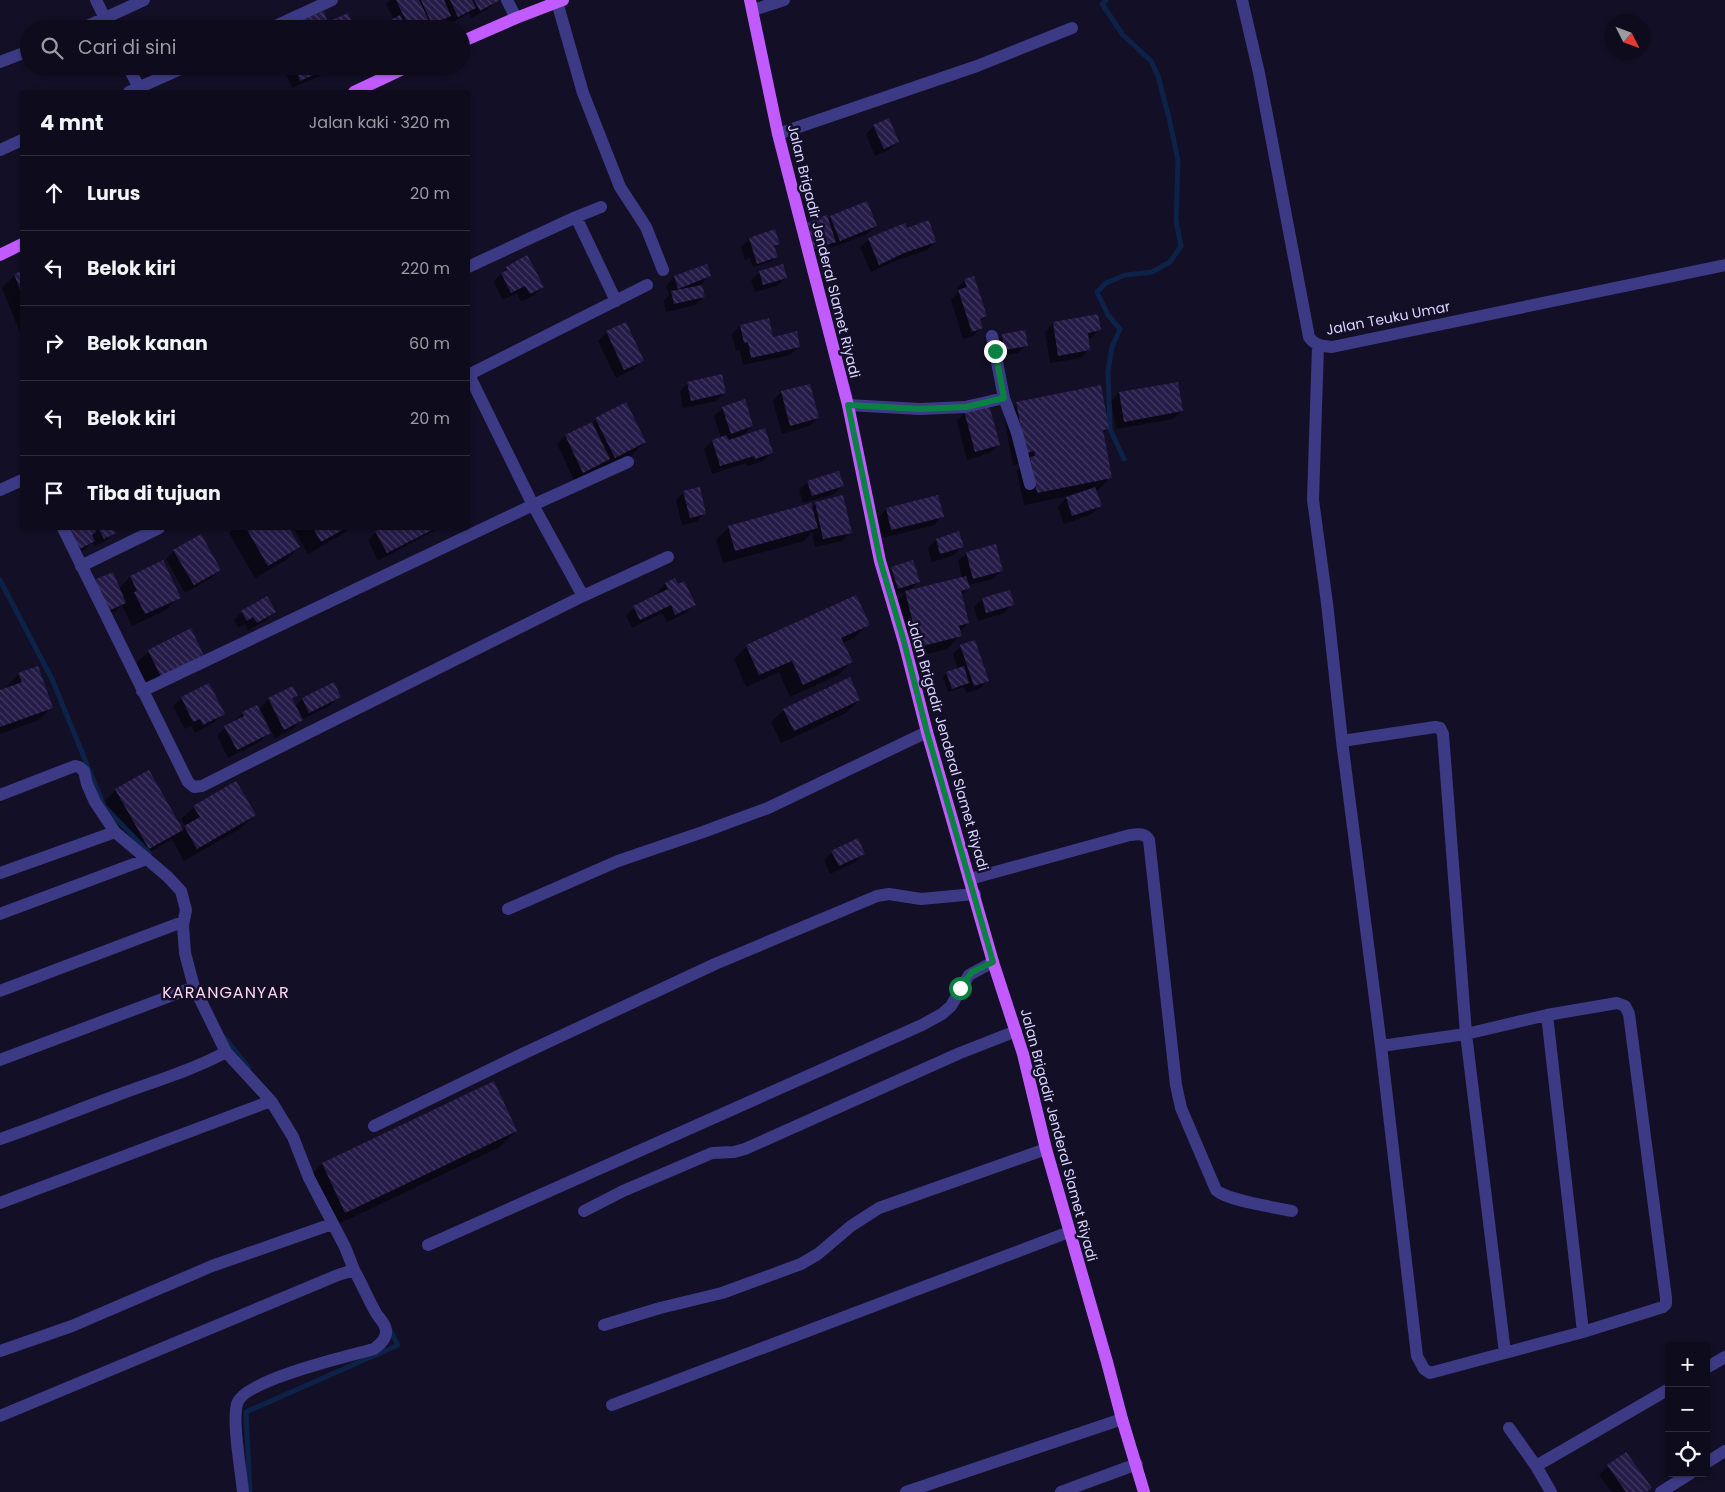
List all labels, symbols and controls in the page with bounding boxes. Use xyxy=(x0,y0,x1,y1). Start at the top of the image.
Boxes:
north arrow xyxy=(1605,15,1650,60)
search box xyxy=(20,20,470,75)
icon: search xyxy=(38,34,66,62)
text: Cari di sini xyxy=(78,34,176,61)
text: 4 mnt xyxy=(40,108,104,137)
text: Jalan kaki · 320 m xyxy=(309,111,450,134)
street label: Jalan Brigadir Jenderal Slamet Riyadi xyxy=(783,122,865,380)
icon: ahead xyxy=(40,179,68,207)
text: Lurus xyxy=(87,180,140,207)
text: 20 m xyxy=(410,182,450,205)
icon: left xyxy=(40,254,68,282)
text: Belok kiri xyxy=(87,255,176,282)
text: 220 m xyxy=(401,257,450,280)
street label: Jalan Teuku Umar xyxy=(1324,296,1452,340)
icon: right xyxy=(40,329,68,357)
text: Belok kanan xyxy=(87,330,208,357)
text: 60 m xyxy=(409,332,450,355)
route end xyxy=(984,340,1007,363)
icon: left xyxy=(40,404,68,432)
text: Belok kiri xyxy=(87,405,176,432)
text: 20 m xyxy=(410,407,450,430)
icon: arrive xyxy=(40,479,68,507)
text: Tiba di tujuan xyxy=(87,480,221,507)
street label: Jalan Brigadir Jenderal Slamet Riyadi xyxy=(902,617,994,873)
route start xyxy=(949,977,972,1000)
district label: KARANGANYAR xyxy=(162,981,290,1004)
street label: Jalan Brigadir Jenderal Slamet Riyadi xyxy=(1016,1006,1102,1264)
map controls xyxy=(1665,1342,1710,1477)
button: + xyxy=(1665,1342,1710,1387)
button: − xyxy=(1665,1387,1710,1432)
button: locate xyxy=(1665,1432,1710,1477)

